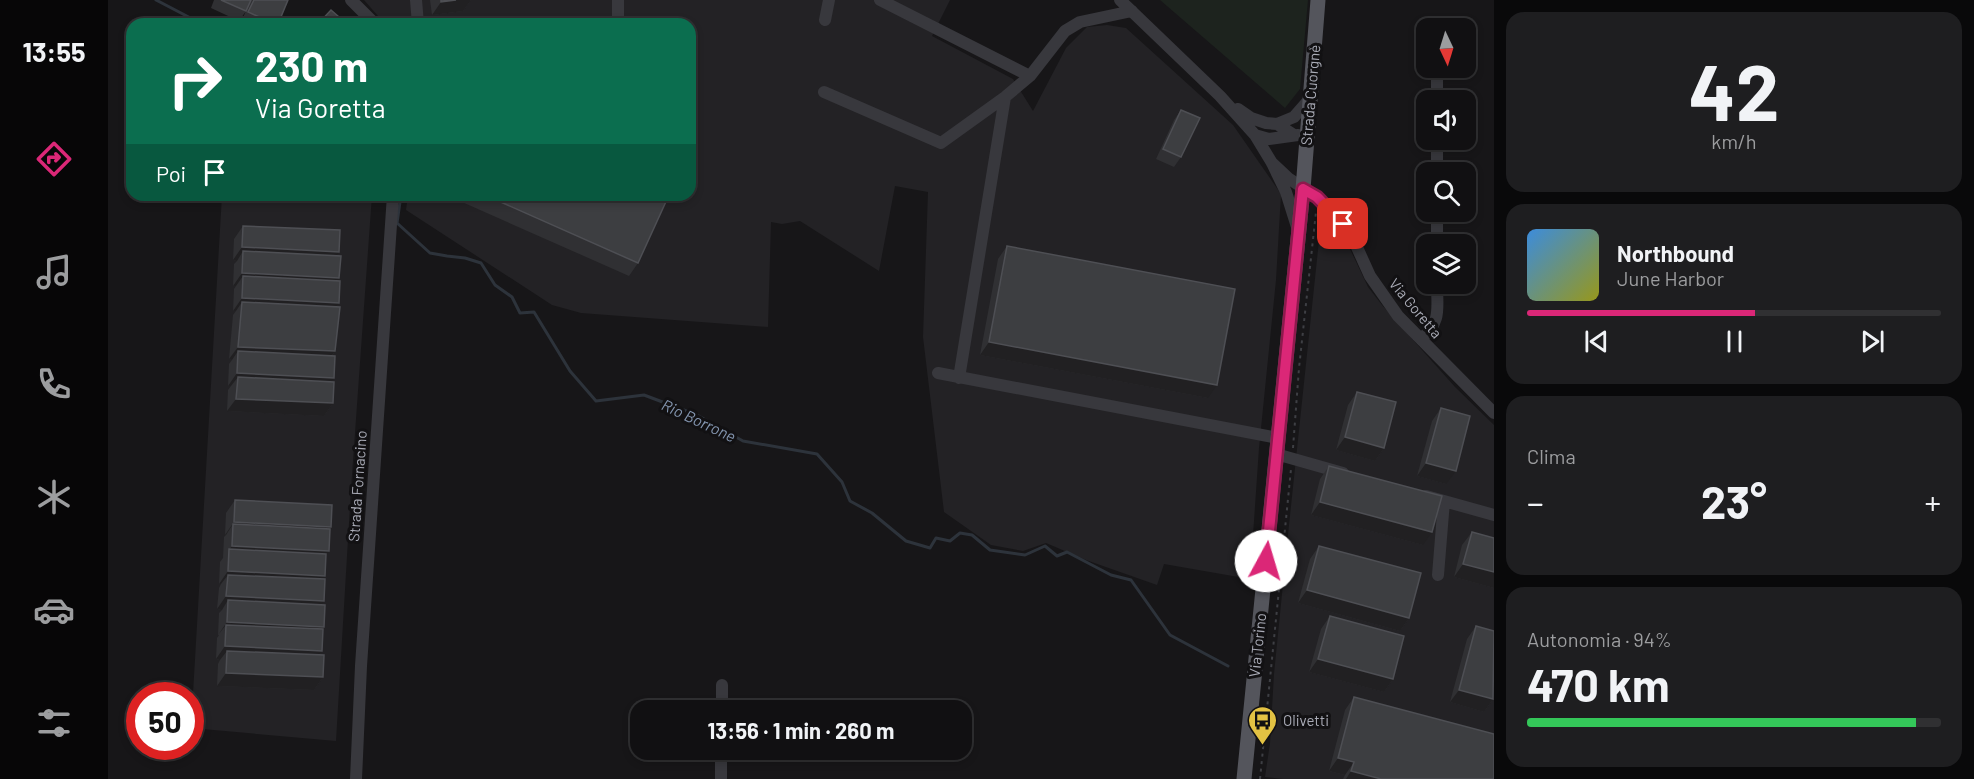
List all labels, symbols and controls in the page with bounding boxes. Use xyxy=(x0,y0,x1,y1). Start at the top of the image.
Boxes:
north arrow xyxy=(1416,18,1476,78)
map controls xyxy=(1416,18,1476,294)
text: 13:55 xyxy=(22,35,86,67)
text: 230 m xyxy=(255,40,368,90)
icon: right xyxy=(156,42,234,120)
text: 42 xyxy=(1689,43,1779,137)
street label: Strada Cuorgnè xyxy=(1297,44,1323,146)
button: sound xyxy=(1416,90,1476,150)
text: Via Goretta xyxy=(255,91,386,123)
text: km/h xyxy=(1711,129,1757,153)
icon: directions xyxy=(33,138,75,180)
icon: arrive xyxy=(198,156,231,189)
text: Poi xyxy=(156,160,186,186)
button: search xyxy=(1416,162,1476,222)
pin xyxy=(1317,198,1368,249)
icon: arrive xyxy=(1326,207,1359,240)
button: layers xyxy=(1416,234,1476,294)
text: Northbound xyxy=(1617,240,1734,266)
icon: music xyxy=(33,251,75,293)
text: June Harbor xyxy=(1617,266,1724,290)
street label: Via Goretta xyxy=(1386,274,1446,342)
icon: previous xyxy=(1580,325,1613,358)
icon: pause xyxy=(1718,325,1751,358)
icon: next xyxy=(1856,325,1889,358)
icon: phone xyxy=(33,363,75,405)
water label: Rio Borrone xyxy=(659,395,739,445)
street label: Strada Fornacino xyxy=(344,430,370,542)
text: Clima xyxy=(1527,444,1576,468)
text: 23° xyxy=(1701,474,1767,528)
icon: climate xyxy=(33,476,75,518)
text: − xyxy=(1527,482,1544,522)
text: + xyxy=(1924,482,1941,522)
position arrow xyxy=(1234,529,1298,593)
icon: car xyxy=(33,589,75,631)
street label: Via Torino xyxy=(1245,612,1269,678)
text: Autonomia · 94% xyxy=(1527,627,1672,651)
text: 470 km xyxy=(1527,657,1670,711)
speed limit sign: 50 xyxy=(126,682,204,760)
icon: filters xyxy=(33,702,75,744)
bus stop icon: Olivetti xyxy=(1246,704,1278,746)
place label: Olivetti xyxy=(1283,711,1329,729)
text: 13:56 · 1 min · 260 m xyxy=(708,717,894,743)

